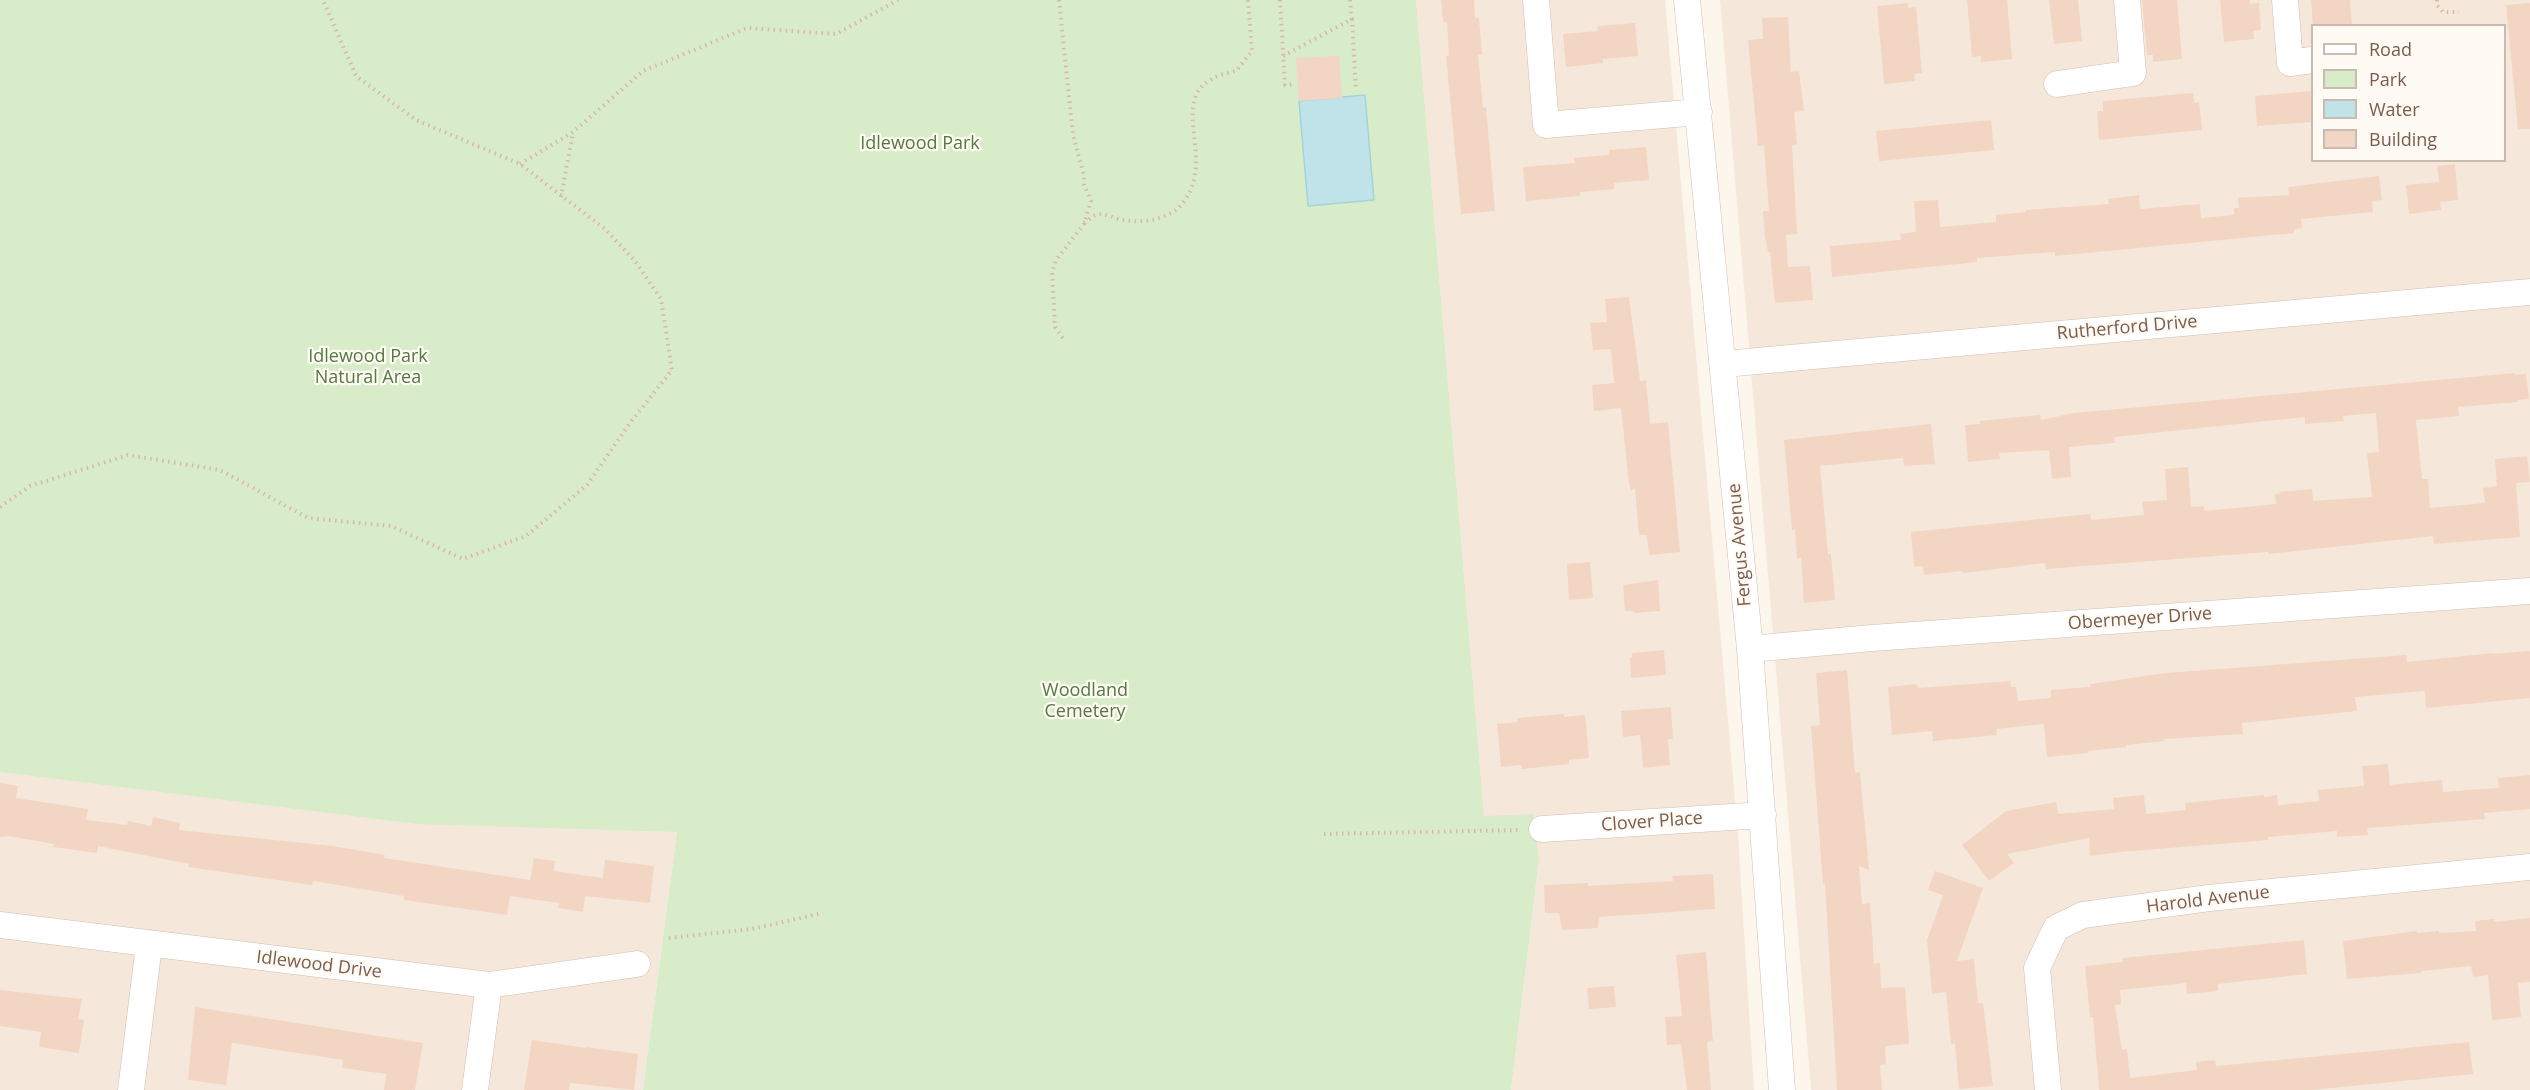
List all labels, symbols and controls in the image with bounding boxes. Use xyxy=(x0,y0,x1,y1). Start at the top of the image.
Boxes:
legend xyxy=(2311,24,2506,162)
text: Road xyxy=(2369,37,2412,61)
text: Park xyxy=(2369,67,2407,91)
text: Water xyxy=(2369,97,2420,121)
text: Building xyxy=(2369,127,2437,151)
park label: Idlewood Park xyxy=(860,133,980,155)
street label: Rutherford Drive xyxy=(2056,311,2198,345)
park label: Idlewood Park Natural Area xyxy=(308,346,428,388)
street label: Fergus Avenue xyxy=(1724,483,1756,607)
street label: Obermeyer Drive xyxy=(2067,603,2213,635)
park label: Woodland Cemetery xyxy=(1042,680,1128,722)
street label: Clover Place xyxy=(1600,808,1704,836)
street label: Harold Avenue xyxy=(2145,882,2271,918)
street label: Idlewood Drive xyxy=(255,947,383,983)

